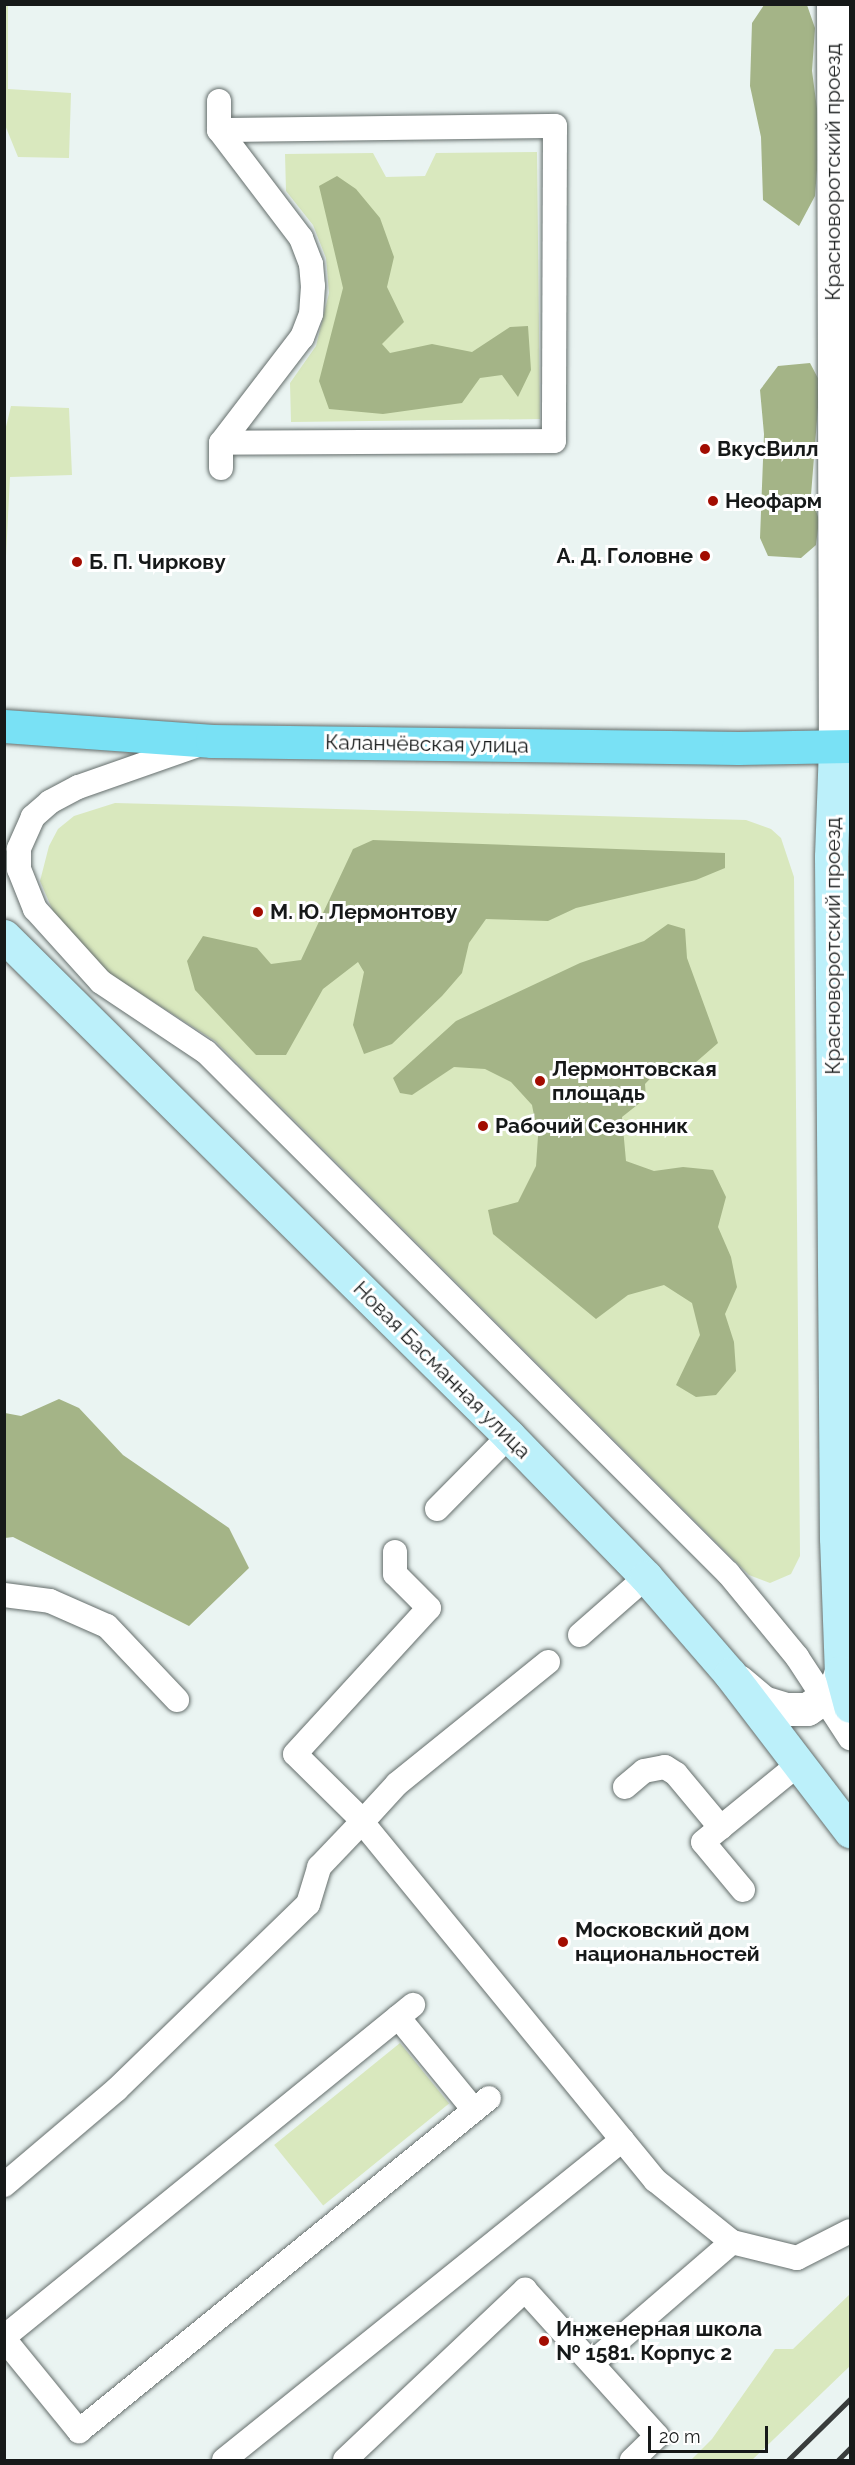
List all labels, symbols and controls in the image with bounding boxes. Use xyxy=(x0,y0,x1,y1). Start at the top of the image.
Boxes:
street label: Красноворотский проезд xyxy=(820,43,846,301)
place label: ВкусВилл xyxy=(717,436,818,462)
marker: ВкусВилл xyxy=(698,442,712,456)
place label: Неофарм xyxy=(725,488,822,514)
marker: Неофарм xyxy=(706,494,720,508)
place label: А. Д. Головне xyxy=(556,543,693,569)
place label: Б. П. Чиркову xyxy=(89,549,226,575)
marker: А. Д. Головне xyxy=(698,549,712,563)
marker: Б. П. Чиркову xyxy=(70,555,84,569)
street label: Каланчёвская улица xyxy=(325,730,529,758)
street label: Красноворотский проезд xyxy=(820,817,846,1075)
place label: М. Ю. Лермонтову xyxy=(270,899,457,925)
marker: М. Ю. Лермонтову xyxy=(251,905,265,919)
place label: Лермонтовская площадь xyxy=(552,1056,717,1106)
marker: Лермонтовская площадь xyxy=(533,1074,547,1088)
place label: Рабочий Сезонник xyxy=(495,1113,688,1139)
marker: Рабочий Сезонник xyxy=(476,1119,490,1133)
street label: Новая Басманная улица xyxy=(348,1276,536,1464)
place label: Московский дом национальностей xyxy=(575,1917,760,1967)
marker: Московский дом национальностей xyxy=(556,1935,570,1949)
place label: Инженерная школа № 1581. Корпус 2 xyxy=(556,2316,762,2366)
marker: Инженерная школа № 1581. Корпус 2 xyxy=(537,2334,551,2348)
scale bar xyxy=(651,2414,771,2452)
text: 20 m xyxy=(659,2426,701,2447)

